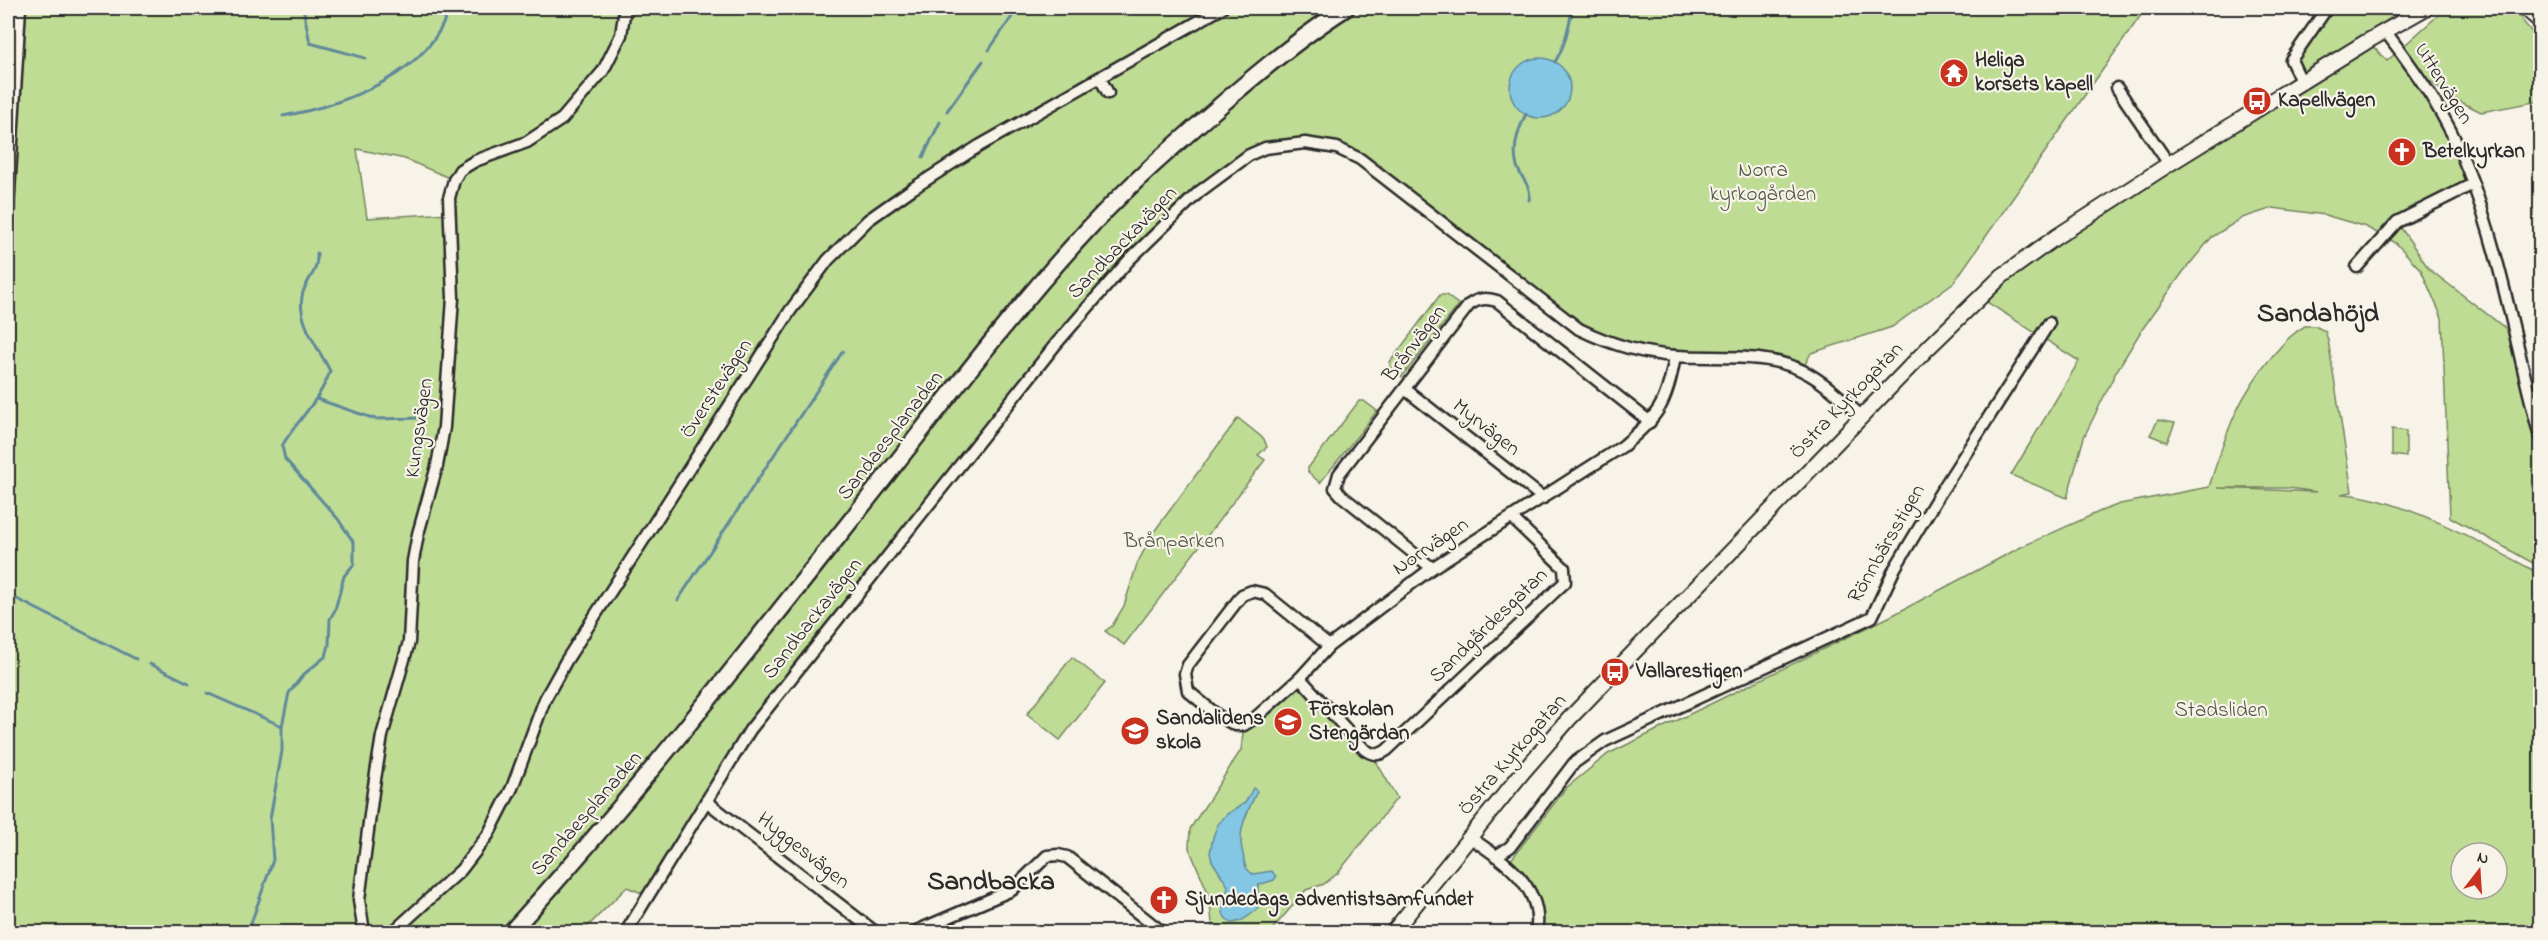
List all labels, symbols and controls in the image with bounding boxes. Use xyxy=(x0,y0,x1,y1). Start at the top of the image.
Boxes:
street label: Uttervägen xyxy=(2404,37,2480,132)
place label: Heliga korsets kapell xyxy=(1975,46,2094,100)
temple icon: Heliga korsets kapell xyxy=(1938,57,1970,89)
bus stop icon: Kapellvägen xyxy=(2241,85,2273,117)
place label: Kapellvägen xyxy=(2278,86,2375,118)
church icon: Betelkyrkan xyxy=(2386,136,2418,168)
place label: Betelkyrkan xyxy=(2422,137,2525,169)
park label: Norra kyrkogården xyxy=(1710,156,1816,212)
street label: Sandbackavägen xyxy=(1061,180,1186,308)
district label: Sandahöjd xyxy=(2257,295,2380,334)
street label: Brånvägen xyxy=(1375,299,1456,391)
street label: Överstevägen xyxy=(673,333,762,446)
street label: Östra Kyrkogatan xyxy=(1783,336,1912,468)
street label: Sandaesplanaden xyxy=(831,365,951,507)
street label: Kungsvägen xyxy=(398,376,444,480)
street label: Myrvägen xyxy=(1444,392,1526,466)
street label: Rönnbärsstigen xyxy=(1841,479,1935,610)
street label: Norrvägen xyxy=(1387,511,1476,585)
park label: Brånparken xyxy=(1123,527,1224,557)
street label: Sandbackavägen xyxy=(756,552,872,687)
street label: Sandgärdesgatan xyxy=(1423,561,1557,692)
bus stop icon: Vallarestigen xyxy=(1599,656,1631,688)
place label: Vallarestigen xyxy=(1635,657,1742,689)
street label: Östra Kyrkogatan xyxy=(1452,688,1576,824)
place label: Förskolan Stengärdan xyxy=(1308,695,1409,751)
park label: Stadsliden xyxy=(2174,696,2268,726)
place label: Sandalidens skola xyxy=(1156,704,1264,758)
school or university icon: Förskolan Stengärdan xyxy=(1272,706,1304,738)
school or university icon: Sandalidens skola xyxy=(1119,715,1151,747)
street label: Sandaesplanaden xyxy=(524,745,650,883)
street label: Hyggesvägen xyxy=(749,805,856,899)
north arrow xyxy=(2449,841,2509,901)
text: N xyxy=(2474,846,2492,872)
district label: Sandbacka xyxy=(927,863,1055,902)
church icon: Sjundedags adventistsamfundet xyxy=(1148,884,1180,916)
place label: Sjundedags adventistsamfundet xyxy=(1185,885,1475,917)

